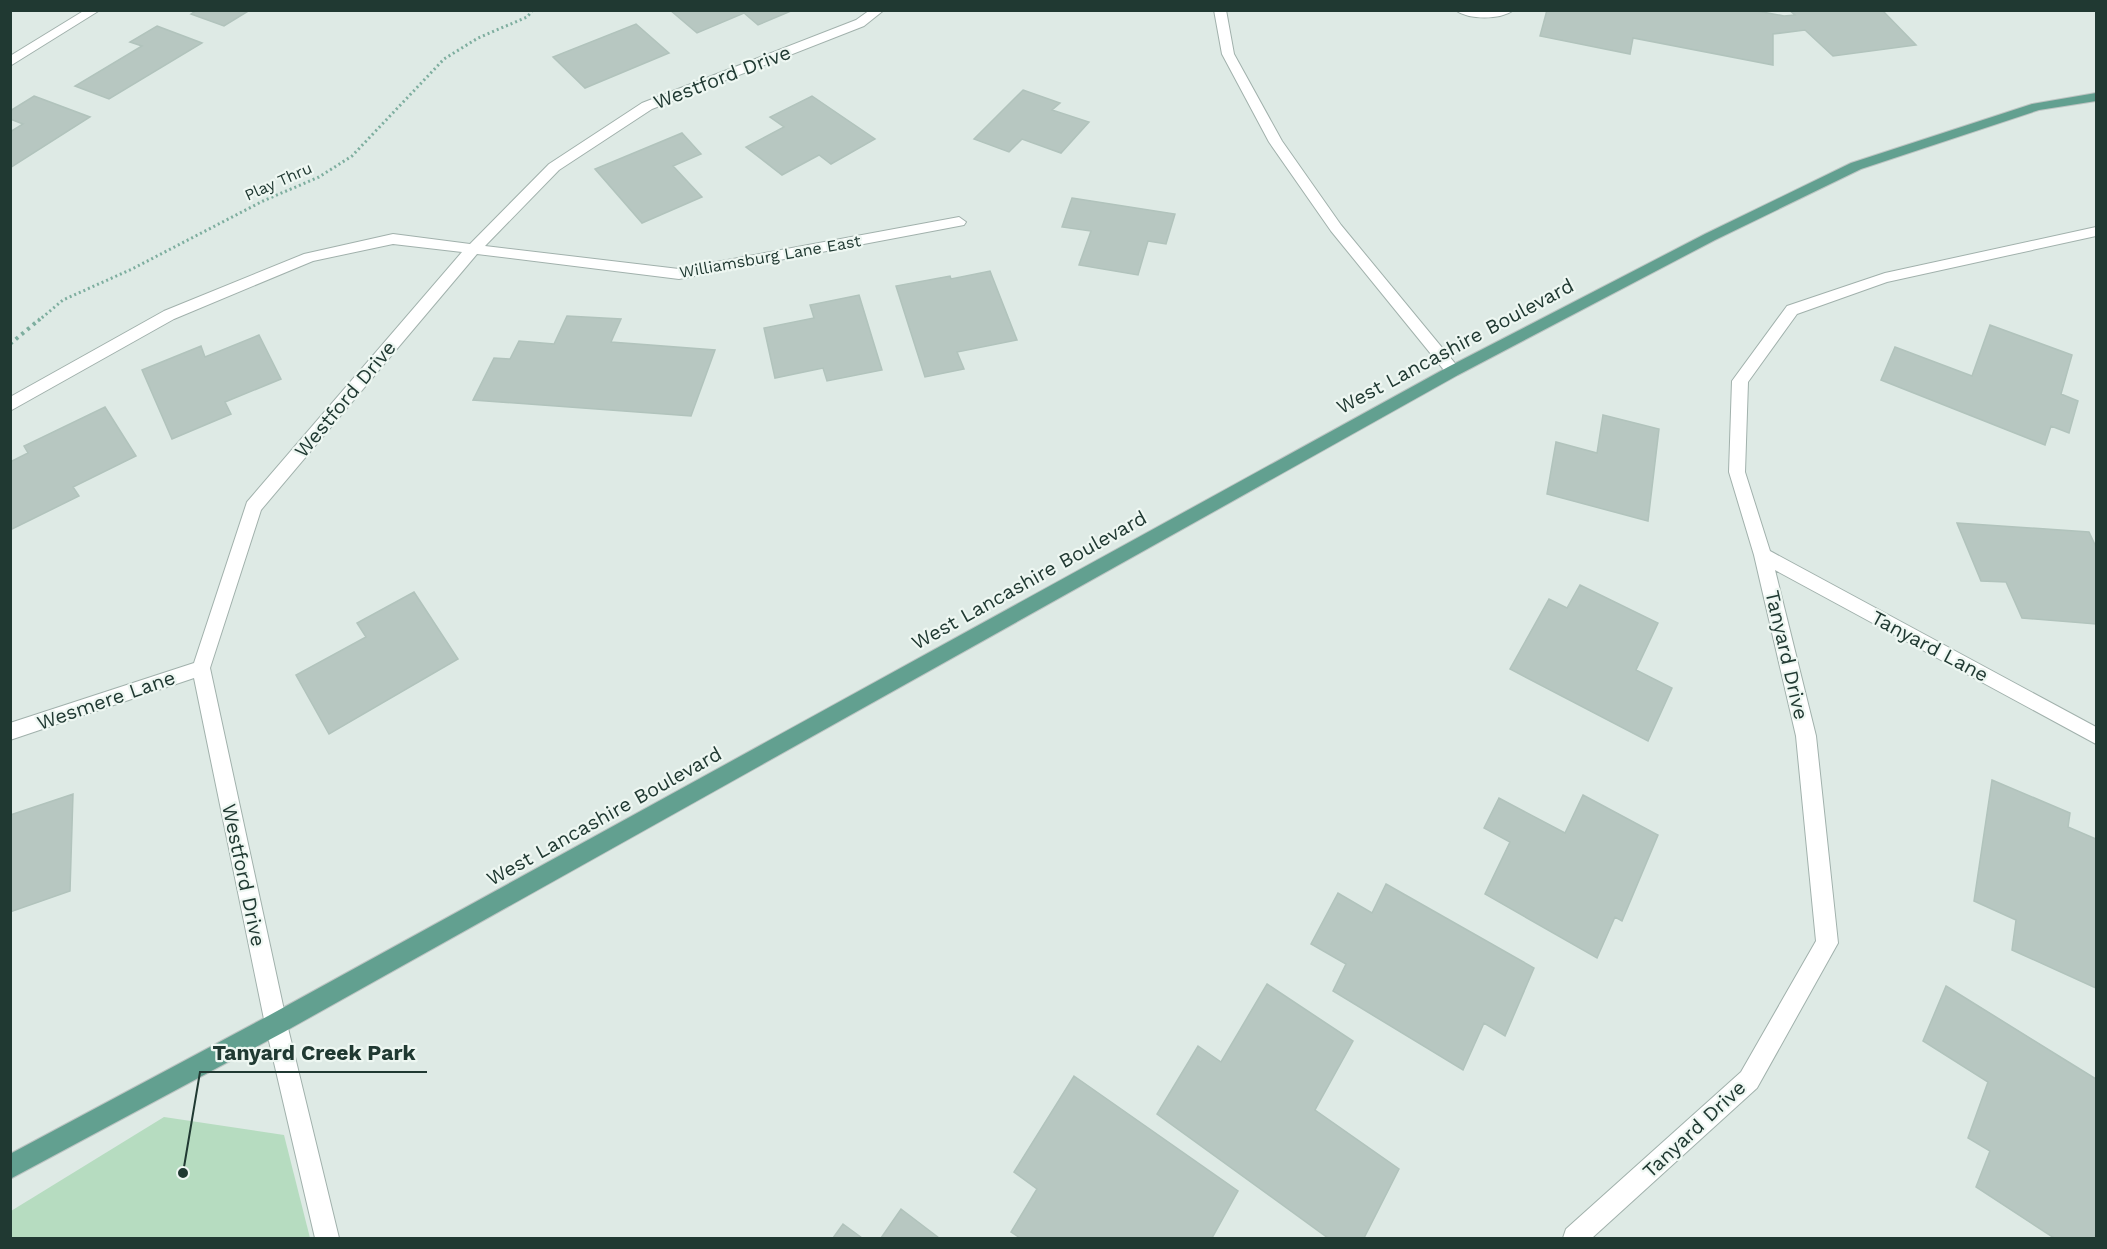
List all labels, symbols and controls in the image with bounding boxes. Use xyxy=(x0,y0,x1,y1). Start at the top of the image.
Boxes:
street label: Westford Drive xyxy=(650,40,794,114)
street label: Play Thru xyxy=(242,158,315,205)
street label: Williamsburg Lane East xyxy=(678,231,863,282)
street label: West Lancashire Boulevard xyxy=(1332,273,1578,419)
street label: Westford Drive xyxy=(289,336,401,462)
street label: West Lancashire Boulevard xyxy=(907,505,1151,655)
street label: Tanyard Drive xyxy=(1760,588,1814,722)
street label: Tanyard Lane xyxy=(1867,605,1993,687)
street label: Wesmere Lane xyxy=(34,665,178,735)
street label: West Lancashire Boulevard xyxy=(482,741,726,891)
street label: Westford Drive xyxy=(217,802,271,948)
callout: Tanyard Creek Park xyxy=(200,1033,427,1072)
text: Tanyard Creek Park xyxy=(213,1040,416,1065)
street label: Tanyard Drive xyxy=(1638,1075,1750,1183)

